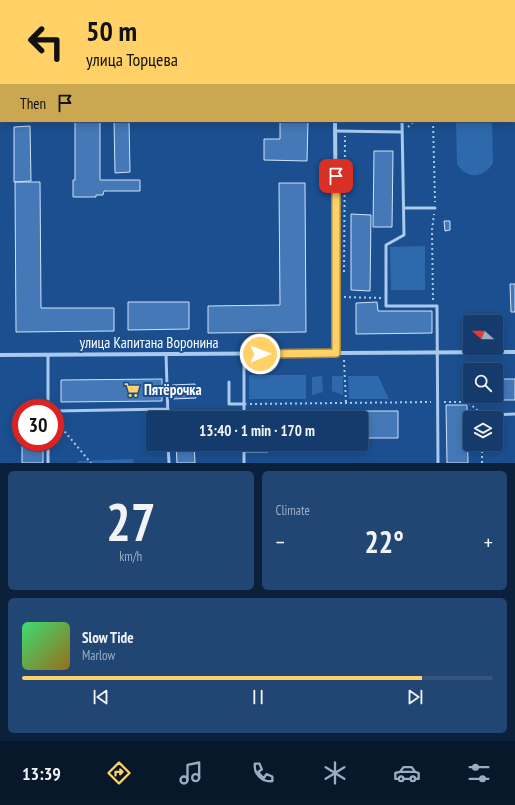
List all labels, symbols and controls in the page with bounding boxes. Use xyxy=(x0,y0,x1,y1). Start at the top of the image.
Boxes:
text: 50 m xyxy=(86,12,137,49)
icon: left xyxy=(20,16,72,68)
text: улица Торцева xyxy=(86,48,178,71)
icon: arrive xyxy=(54,92,76,114)
text: Then xyxy=(20,94,46,113)
pin xyxy=(319,159,353,193)
icon: arrive xyxy=(325,165,347,187)
north arrow xyxy=(463,315,503,355)
map controls xyxy=(463,315,503,451)
street label: улица Капитана Воронина xyxy=(79,333,219,352)
position arrow xyxy=(239,333,281,375)
button: search xyxy=(463,363,503,403)
place label: Пятёрочка xyxy=(144,380,202,399)
supermarket icon: Пятёрочка xyxy=(123,381,141,399)
speed limit sign: 30 xyxy=(12,399,64,451)
button: layers xyxy=(463,411,503,451)
text: 13:40 · 1 min · 170 m xyxy=(199,421,315,440)
text: 27 xyxy=(106,488,156,555)
text: Climate xyxy=(276,502,310,519)
text: 22° xyxy=(364,522,404,561)
text: − xyxy=(276,528,285,556)
text: + xyxy=(484,528,493,556)
text: km/h xyxy=(119,548,142,565)
text: Slow Tide xyxy=(82,628,134,647)
text: Marlow xyxy=(82,647,115,664)
icon: previous xyxy=(90,686,112,708)
icon: pause xyxy=(247,686,269,708)
icon: next xyxy=(404,686,426,708)
icon: directions xyxy=(105,759,133,787)
icon: music xyxy=(177,759,205,787)
icon: phone xyxy=(249,759,277,787)
icon: climate xyxy=(321,759,349,787)
icon: car xyxy=(393,759,421,787)
icon: filters xyxy=(465,759,493,787)
text: 13:39 xyxy=(22,762,61,785)

